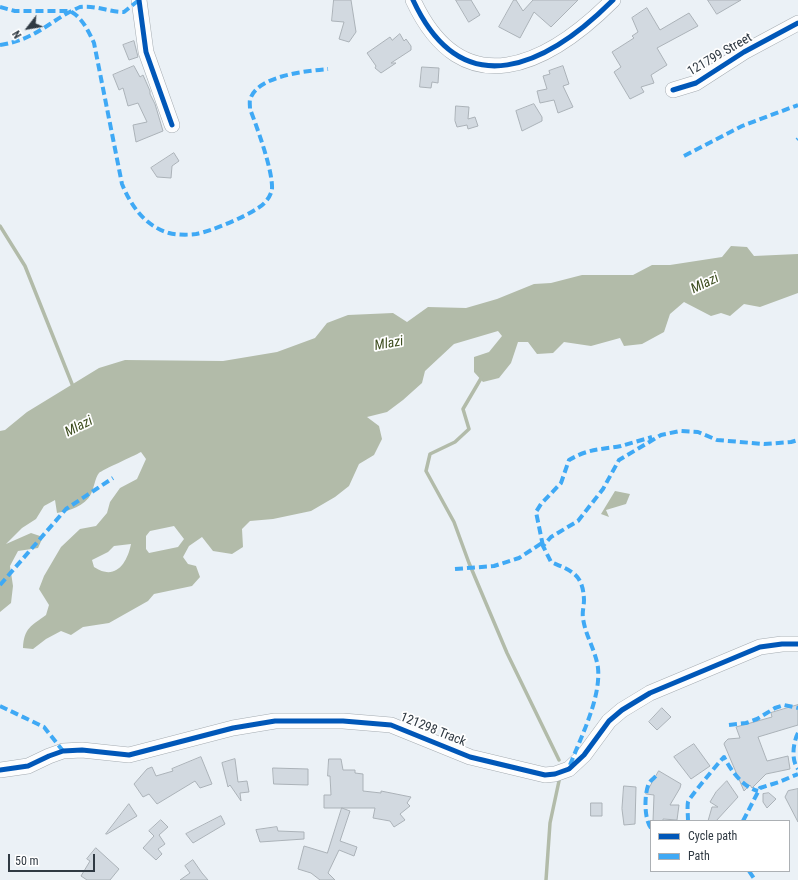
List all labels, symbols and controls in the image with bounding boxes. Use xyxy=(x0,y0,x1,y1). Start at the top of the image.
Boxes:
north arrow xyxy=(8,8,48,48)
text: N xyxy=(10,28,25,41)
street label: 121799 Street xyxy=(685,30,755,80)
water label: Mlazi xyxy=(688,270,722,298)
water label: Mlazi xyxy=(373,333,405,355)
water label: Mlazi xyxy=(62,413,96,441)
street label: 121298 Track xyxy=(398,710,468,750)
legend xyxy=(650,820,790,872)
text: Cycle path xyxy=(688,829,737,843)
scale bar xyxy=(10,846,97,872)
text: Path xyxy=(688,849,710,863)
text: 50 m xyxy=(15,854,39,868)

